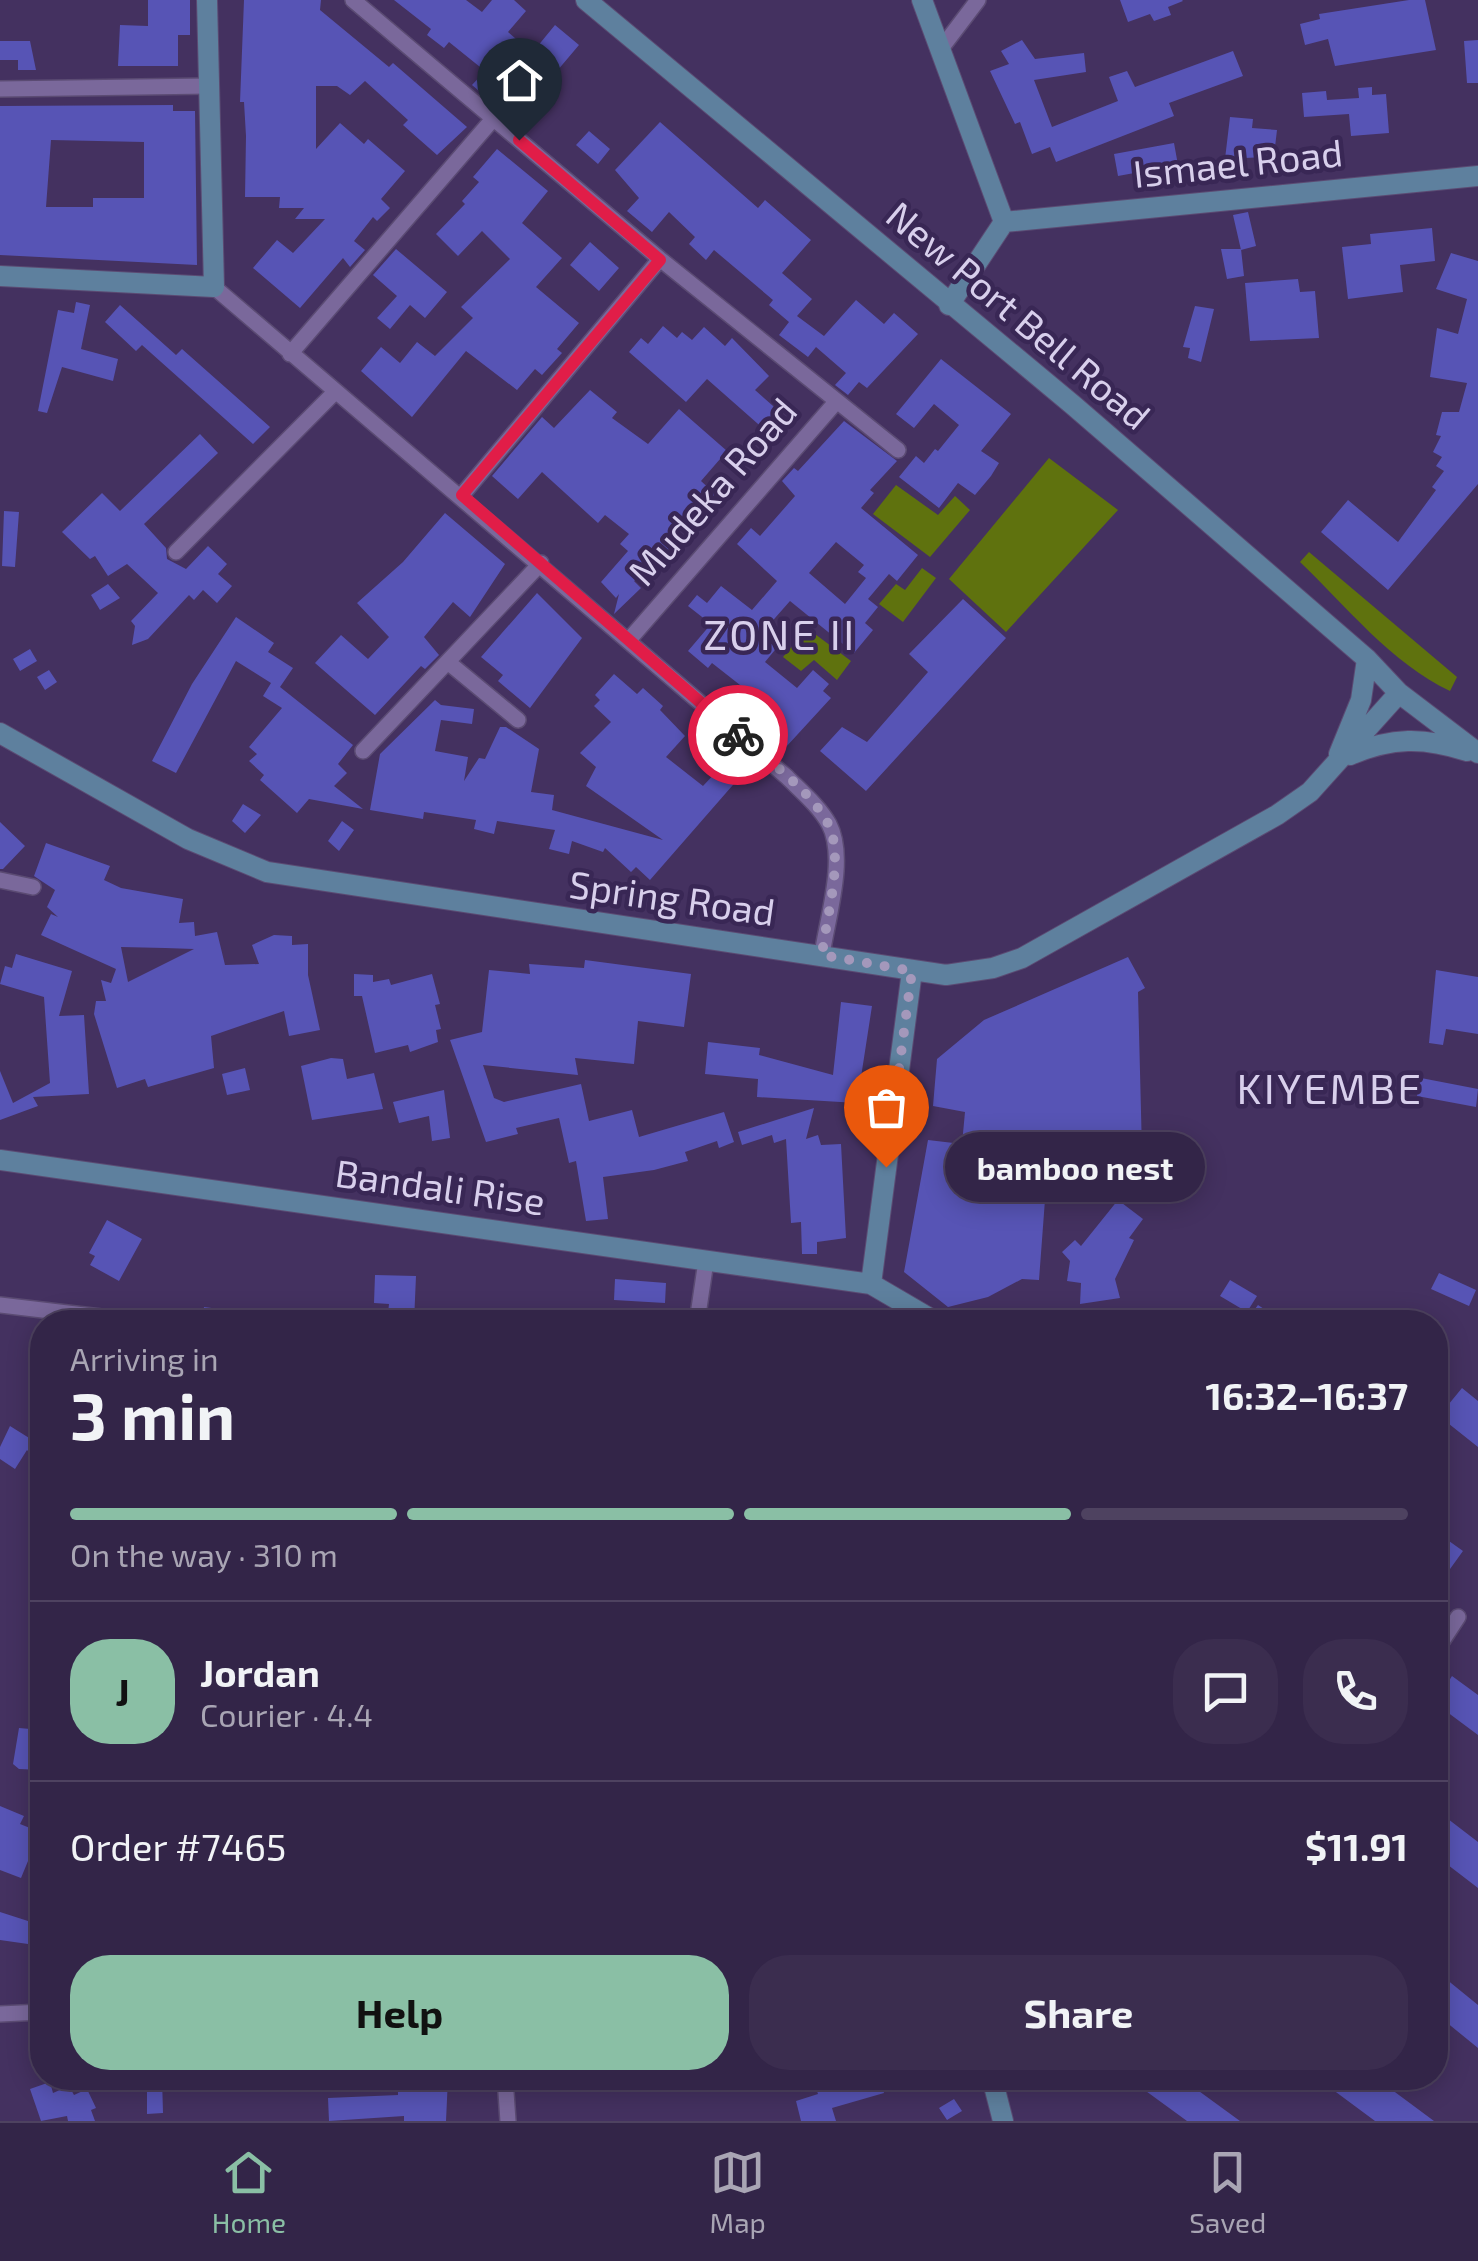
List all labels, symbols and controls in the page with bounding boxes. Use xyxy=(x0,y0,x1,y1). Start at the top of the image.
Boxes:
pin xyxy=(477,38,562,141)
icon: home xyxy=(492,53,547,108)
street label: Ismael Road xyxy=(1131,128,1345,196)
street label: New Port Bell Road xyxy=(878,191,1160,438)
street label: Mudeka Road xyxy=(618,388,805,594)
district label: ZONE II xyxy=(703,608,857,658)
courier xyxy=(688,685,788,785)
icon: bike xyxy=(711,708,766,763)
street label: Spring Road xyxy=(566,860,778,934)
district label: KIYEMBE xyxy=(1237,1062,1423,1112)
pin xyxy=(844,1065,929,1168)
icon: bag xyxy=(859,1080,914,1135)
callout: bamboo nest xyxy=(946,1132,1206,1202)
text: bamboo nest xyxy=(977,1148,1173,1186)
street label: Bandali Rise xyxy=(333,1149,548,1223)
text: Arriving in xyxy=(70,1339,219,1377)
text: 16:32–16:37 xyxy=(1205,1372,1408,1418)
text: 3 min xyxy=(70,1375,235,1453)
text: On the way · 310 m xyxy=(70,1535,338,1573)
button: chat xyxy=(1173,1639,1278,1744)
button: phone xyxy=(1303,1639,1408,1744)
text: Jordan xyxy=(200,1649,320,1695)
text: J xyxy=(115,1668,130,1714)
text: Courier · 4.4 xyxy=(200,1695,373,1733)
text: Order #7465 xyxy=(70,1823,286,1869)
text: $11.91 xyxy=(1305,1823,1408,1869)
button: Help xyxy=(70,1955,729,2070)
button: Share xyxy=(749,1955,1408,2070)
tab: Home xyxy=(212,2145,286,2239)
tab: Map xyxy=(710,2145,766,2239)
tab: Saved xyxy=(1189,2145,1266,2239)

